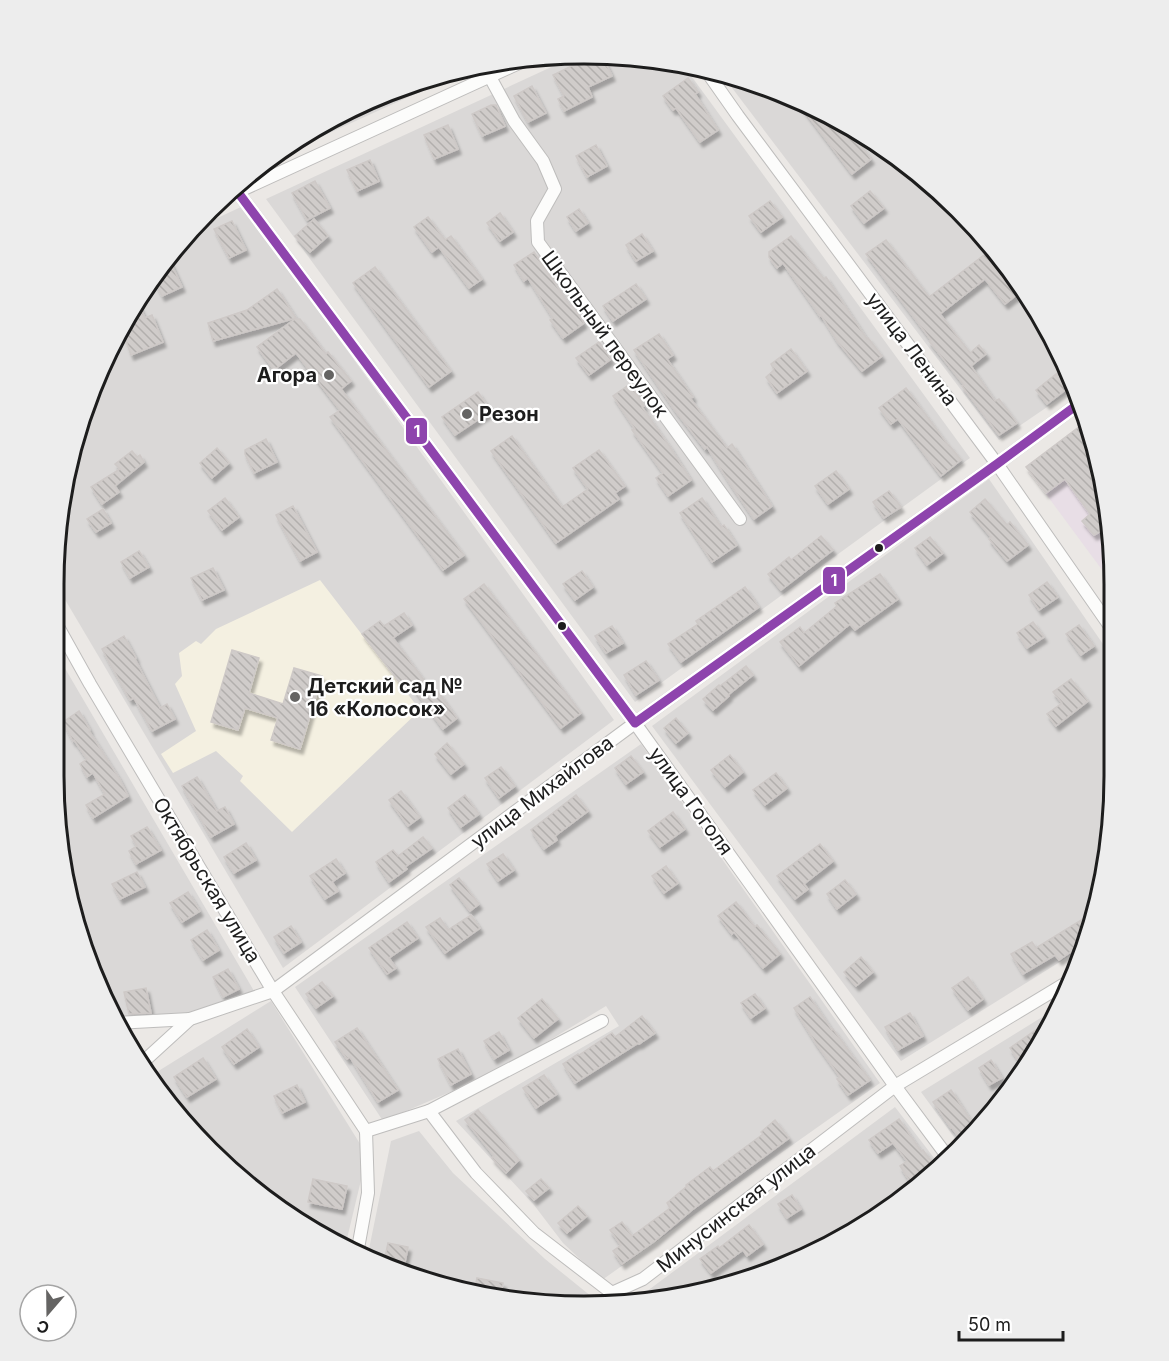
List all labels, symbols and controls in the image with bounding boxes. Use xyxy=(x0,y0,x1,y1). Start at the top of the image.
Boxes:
street label: Школьный переулок xyxy=(537,246,674,422)
street label: улица Ленина xyxy=(862,288,962,410)
place label: Агора xyxy=(257,363,317,387)
marker: Агора xyxy=(322,368,336,382)
place label: Резон xyxy=(479,402,539,426)
marker: Резон xyxy=(460,407,474,421)
line badge: 1 xyxy=(405,417,428,445)
text: 1 xyxy=(414,421,420,441)
unlabelled marker xyxy=(873,542,885,554)
line badge: 1 xyxy=(822,566,846,595)
text: 1 xyxy=(831,570,837,590)
unlabelled marker xyxy=(556,620,568,632)
place label: Детский сад № 16 «Колосок» xyxy=(307,674,463,721)
marker: Детский сад № 16 «Колосок» xyxy=(288,690,302,704)
street label: улица Михайлова xyxy=(466,731,618,853)
street label: улица Гоголя xyxy=(644,742,738,860)
street label: Октябрьская улица xyxy=(148,793,266,967)
street label: Минусинская улица xyxy=(652,1139,820,1277)
north arrow xyxy=(18,1283,78,1343)
scale bar xyxy=(959,1304,1062,1342)
text: 50 m xyxy=(968,1314,1011,1335)
text: С xyxy=(34,1316,52,1339)

